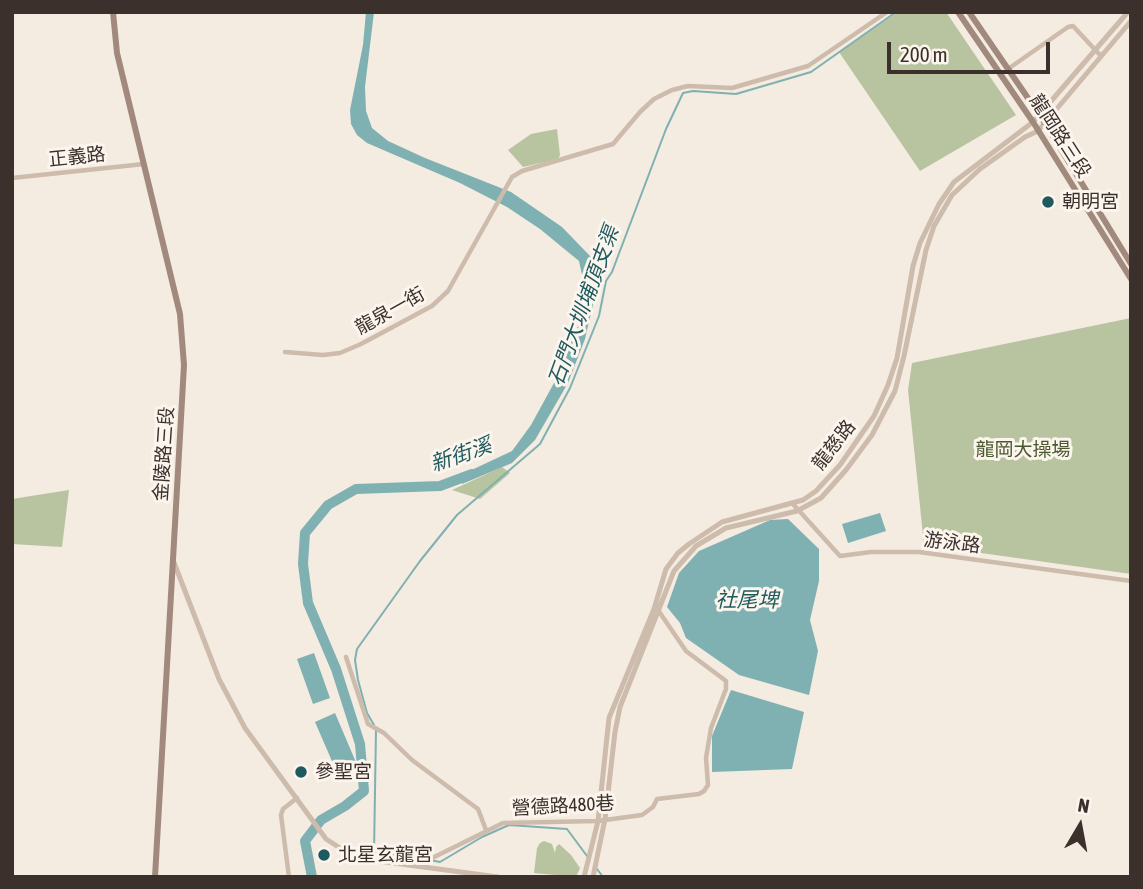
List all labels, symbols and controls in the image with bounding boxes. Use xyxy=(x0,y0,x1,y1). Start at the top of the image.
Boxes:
scale bar xyxy=(891,28,1054,72)
text: 200 m xyxy=(900,42,948,66)
street label: 龍岡路三段 xyxy=(1025,90,1095,182)
street label: 正義路 xyxy=(47,143,107,171)
place label: 朝明宮 xyxy=(1062,191,1119,213)
marker: 朝明宮 xyxy=(1040,194,1056,210)
water label: 石門大圳埔頂支渠 xyxy=(543,223,625,389)
street label: 龍泉一街 xyxy=(351,283,429,339)
street label: 金陵路三段 xyxy=(149,406,179,502)
street label: 龍慈路 xyxy=(807,416,861,474)
water label: 新街溪 xyxy=(427,433,495,477)
park label: 龍岡大操場 xyxy=(976,439,1070,461)
street label: 游泳路 xyxy=(922,528,982,558)
water label: 社尾埤 xyxy=(716,587,778,613)
place label: 參聖宮 xyxy=(315,761,372,783)
marker: 參聖宮 xyxy=(293,764,309,780)
north arrow xyxy=(1045,791,1115,861)
street label: 營德路480巷 xyxy=(511,792,615,820)
text: N xyxy=(1076,794,1091,817)
place label: 北星玄龍宮 xyxy=(338,844,433,866)
marker: 北星玄龍宮 xyxy=(316,847,332,863)

